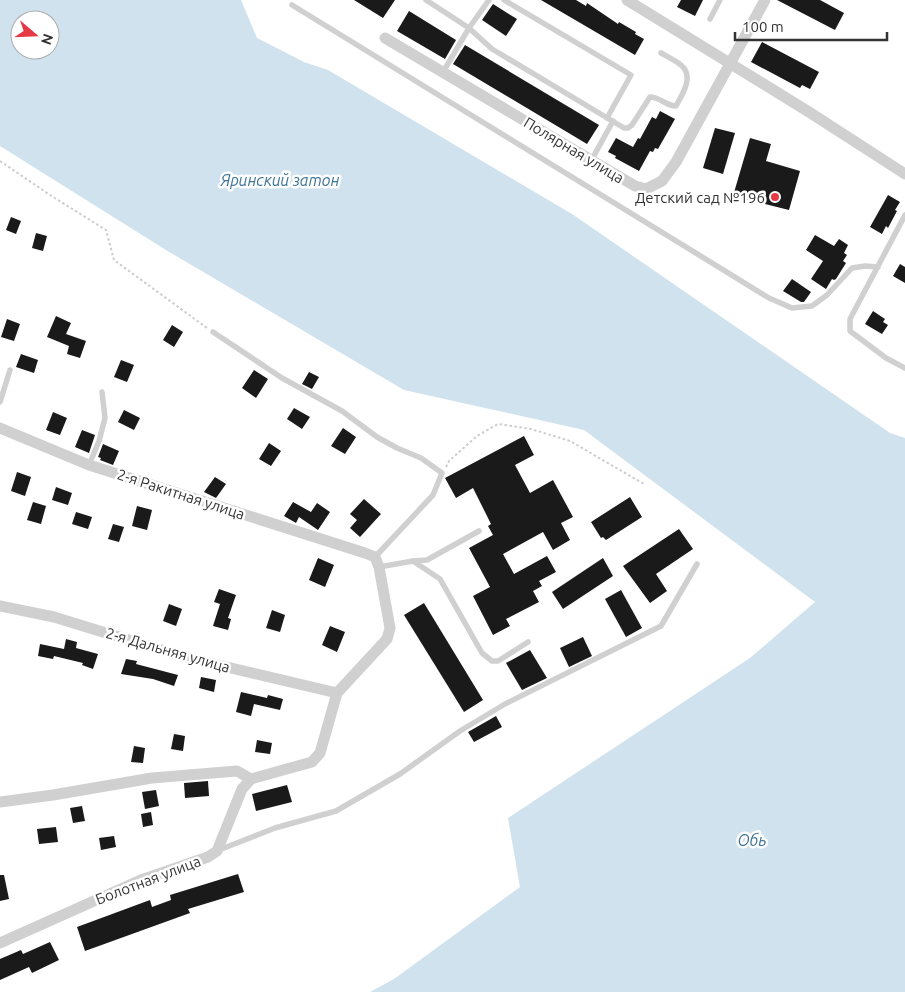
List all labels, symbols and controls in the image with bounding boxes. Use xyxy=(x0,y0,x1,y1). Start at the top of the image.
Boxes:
north arrow xyxy=(10,10,60,60)
scale bar xyxy=(735,10,888,42)
text: 100 m xyxy=(742,18,784,35)
text: N xyxy=(38,32,57,47)
street label: Полярная улица xyxy=(521,113,627,187)
water label: Яринский затон xyxy=(220,171,339,189)
place label: Детский сад №196 xyxy=(635,189,765,206)
marker: Детский сад №196 xyxy=(769,191,781,203)
street label: 2-я Ракитная улица xyxy=(115,465,247,523)
street label: 2-я Дальняя улица xyxy=(104,624,232,676)
water label: Обь xyxy=(737,831,767,849)
street label: Болотная улица xyxy=(93,852,203,908)

